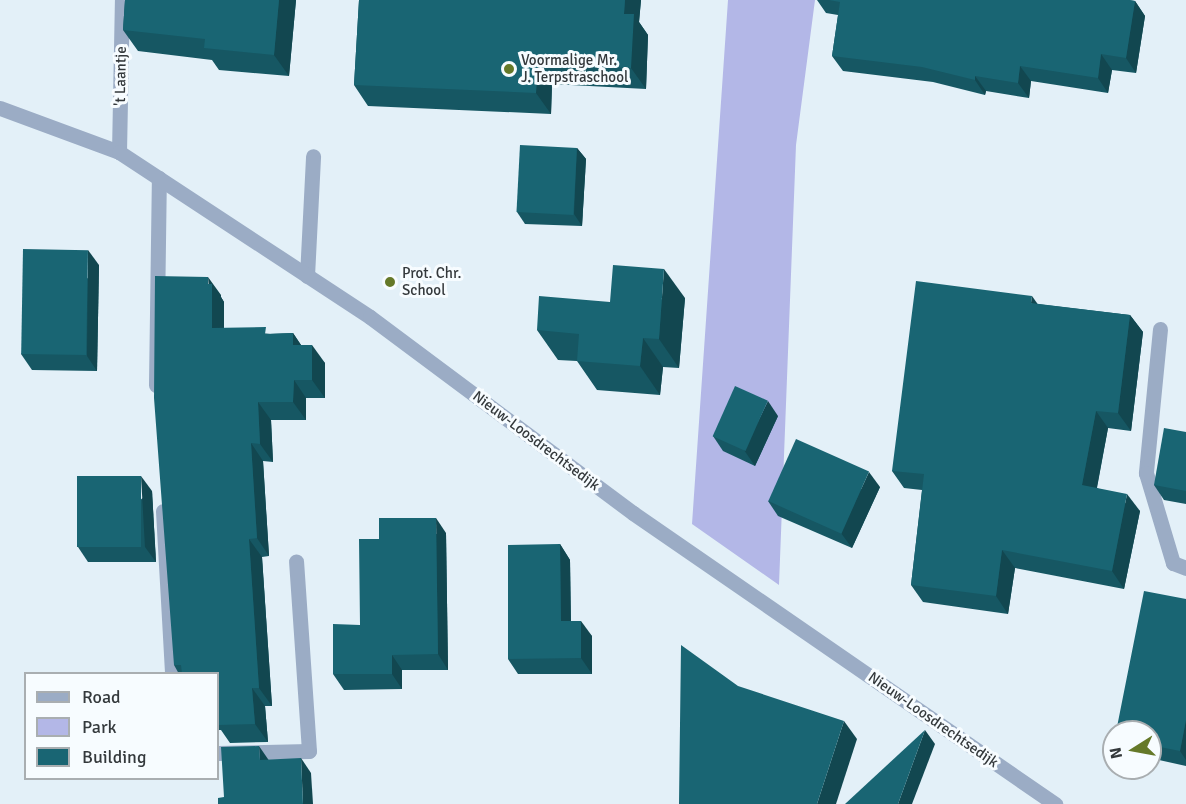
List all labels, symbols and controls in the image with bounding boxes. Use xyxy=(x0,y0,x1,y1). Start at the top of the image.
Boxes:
street label: 't Laantje xyxy=(111,46,131,106)
place label: Voormalige Mr. J. Terpstraschool xyxy=(521,51,628,86)
marker: Voormalige Mr. J. Terpstraschool xyxy=(502,62,516,76)
place label: Prot. Chr. School xyxy=(402,264,461,299)
marker: Prot. Chr. School xyxy=(383,275,397,289)
street label: Nieuw-Loosdrechtsedijk xyxy=(469,387,603,495)
street label: Nieuw-Loosdrechtsedijk xyxy=(865,668,1001,772)
legend xyxy=(24,672,219,780)
text: Road xyxy=(82,686,121,708)
text: Park xyxy=(82,716,117,738)
north arrow xyxy=(1102,720,1162,780)
text: Building xyxy=(82,746,146,768)
text: N xyxy=(1105,746,1127,760)

